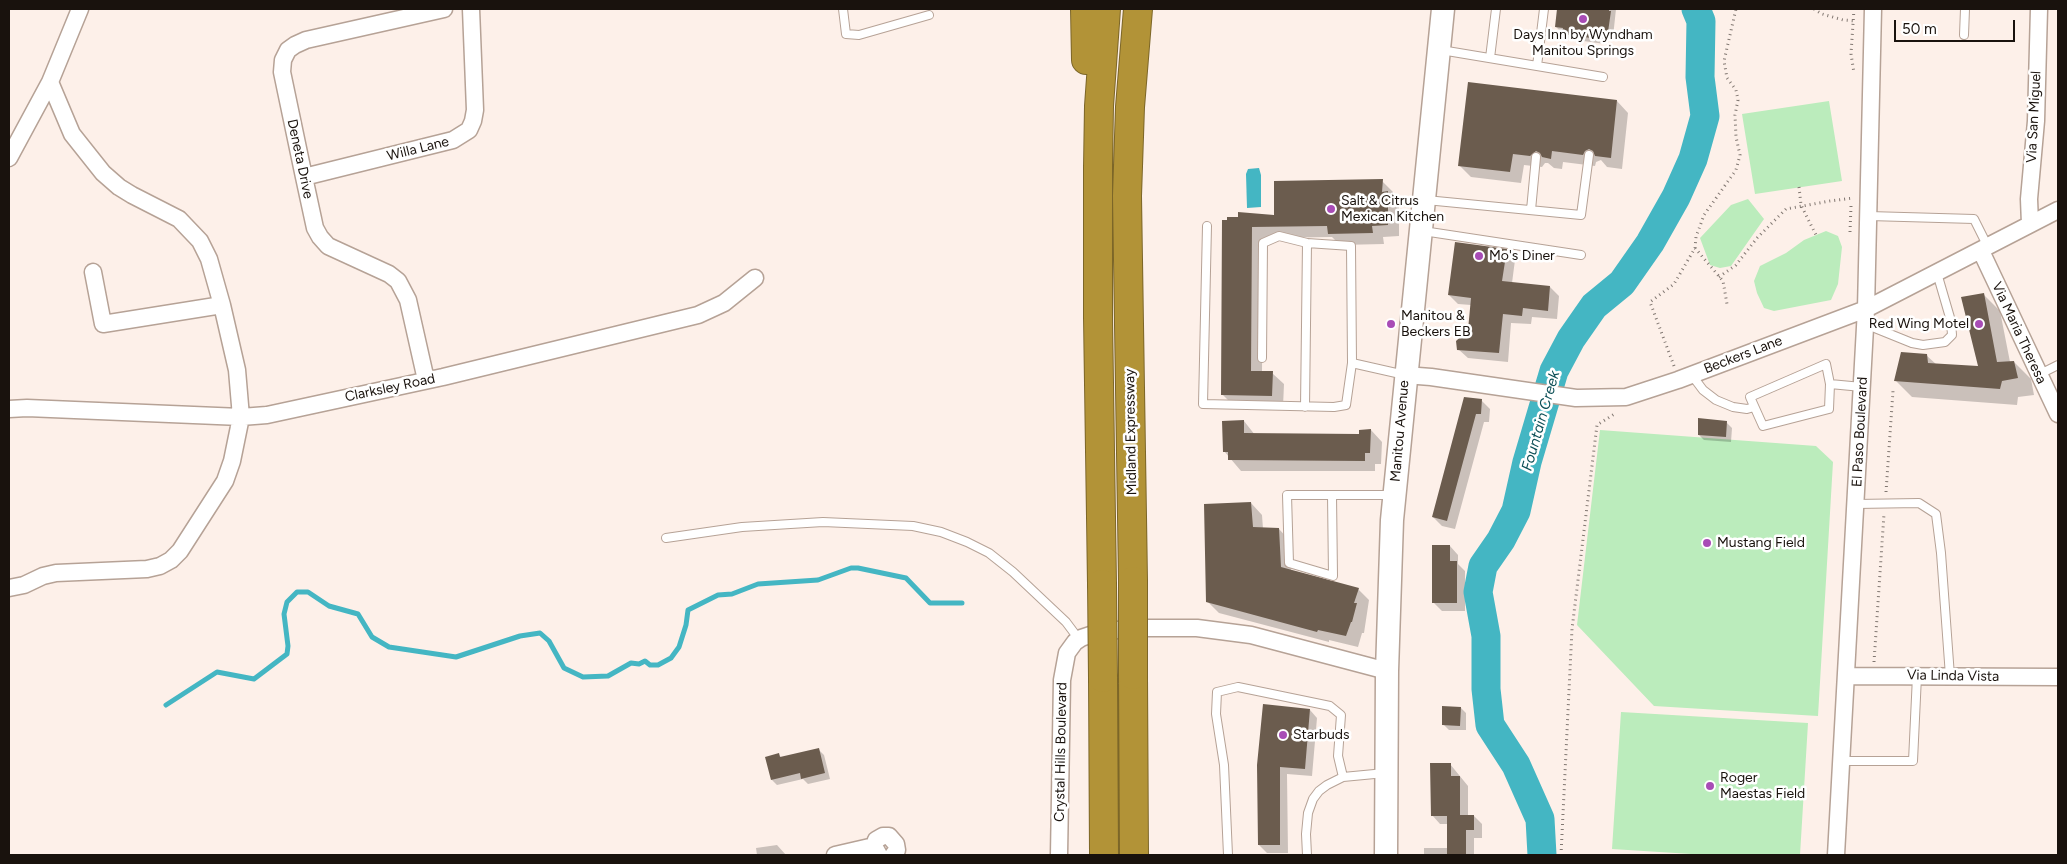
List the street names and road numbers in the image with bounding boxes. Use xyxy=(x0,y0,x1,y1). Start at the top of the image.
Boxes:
street label: Via San Miguel xyxy=(2023,70,2045,164)
street label: Deneta Drive xyxy=(283,118,317,200)
street label: Willa Lane xyxy=(385,133,451,165)
street label: Via Maria Theresa xyxy=(1988,279,2050,387)
street label: Beckers Lane xyxy=(1701,332,1785,378)
street label: Midland Expressway xyxy=(1121,368,1141,496)
street label: Clarksley Road xyxy=(343,370,437,406)
street label: El Paso Boulevard xyxy=(1849,377,1871,487)
street label: Manitou Avenue xyxy=(1387,379,1413,483)
street label: Via Linda Vista xyxy=(1907,667,1999,685)
street label: Crystal Hills Boulevard xyxy=(1051,682,1071,822)

